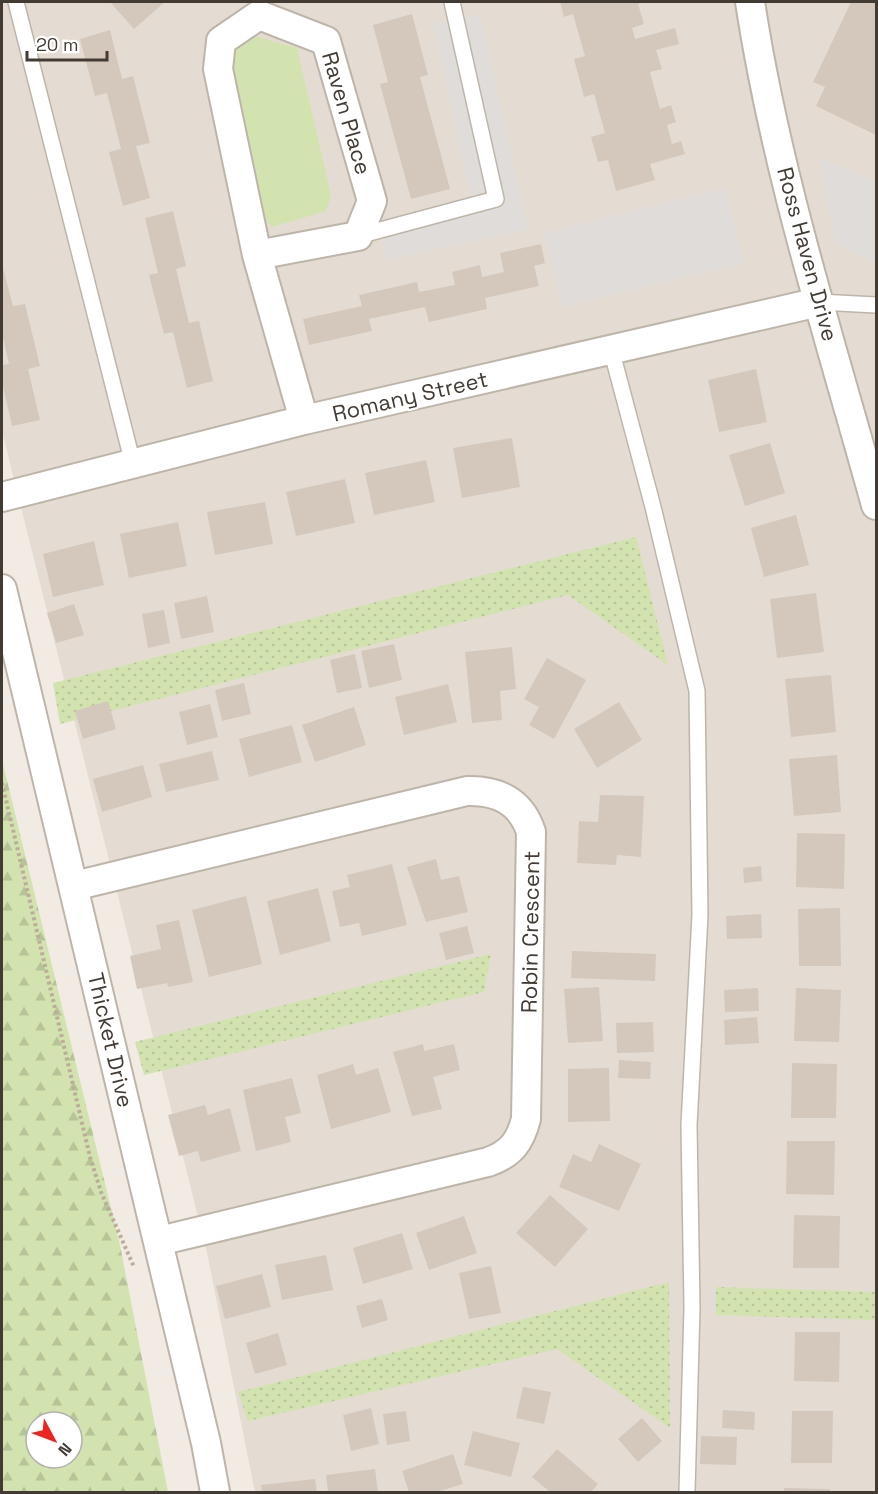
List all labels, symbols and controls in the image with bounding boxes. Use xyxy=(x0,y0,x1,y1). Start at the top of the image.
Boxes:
scale bar xyxy=(27,24,106,62)
text: 20 m xyxy=(36,33,79,56)
street label: Raven Place xyxy=(316,48,378,178)
street label: Ross Haven Drive xyxy=(771,164,845,344)
street label: Romany Street xyxy=(330,365,490,427)
street label: Robin Crescent xyxy=(515,851,545,1013)
street label: Thicket Drive xyxy=(82,970,140,1110)
north arrow xyxy=(24,1410,84,1470)
text: N xyxy=(53,1439,76,1460)

